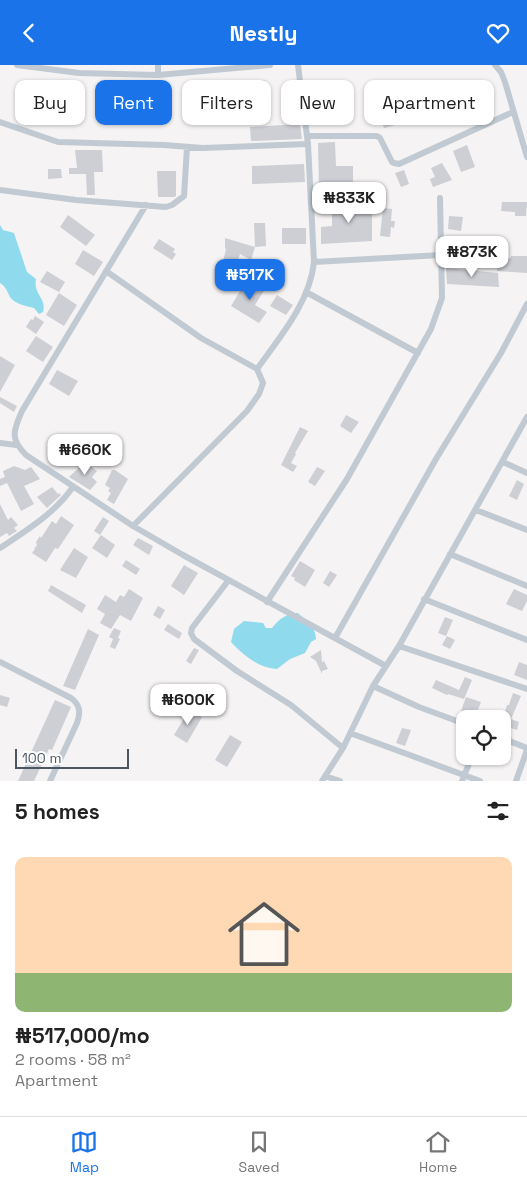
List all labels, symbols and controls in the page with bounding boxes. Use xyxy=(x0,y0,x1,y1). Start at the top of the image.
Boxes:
icon: back xyxy=(15,19,43,47)
text: Nestly xyxy=(229,19,298,47)
icon: heart xyxy=(484,19,512,47)
chip: Buy xyxy=(15,80,85,125)
chip: Rent xyxy=(95,80,172,125)
chip: Filters xyxy=(182,80,271,125)
chip: New xyxy=(281,80,354,125)
chip: Apartment xyxy=(364,80,494,125)
pin: ₦833K xyxy=(314,181,384,224)
text: ₦833K xyxy=(323,187,375,208)
pin: ₦873K xyxy=(437,235,507,278)
text: ₦873K xyxy=(447,241,497,262)
pin: ₦517K xyxy=(215,259,285,301)
text: ₦517K xyxy=(226,264,274,285)
pin: ₦660K xyxy=(50,433,120,476)
text: ₦660K xyxy=(58,439,112,460)
pin: ₦600K xyxy=(153,683,223,726)
text: ₦600K xyxy=(161,689,215,710)
map controls xyxy=(456,710,511,765)
button: locate xyxy=(456,710,511,765)
scale bar xyxy=(15,746,129,769)
text: 100 m xyxy=(22,749,61,767)
icon: filters xyxy=(484,797,512,825)
text: 5 homes xyxy=(15,798,100,825)
icon: home xyxy=(219,889,309,979)
text: ₦517,000/mo xyxy=(15,1022,150,1049)
text: 2 rooms · 58 m² xyxy=(15,1049,131,1070)
text: Apartment xyxy=(15,1070,98,1091)
tab: Map xyxy=(70,1128,99,1176)
tab: Saved xyxy=(239,1128,279,1176)
tab: Home xyxy=(419,1128,457,1176)

